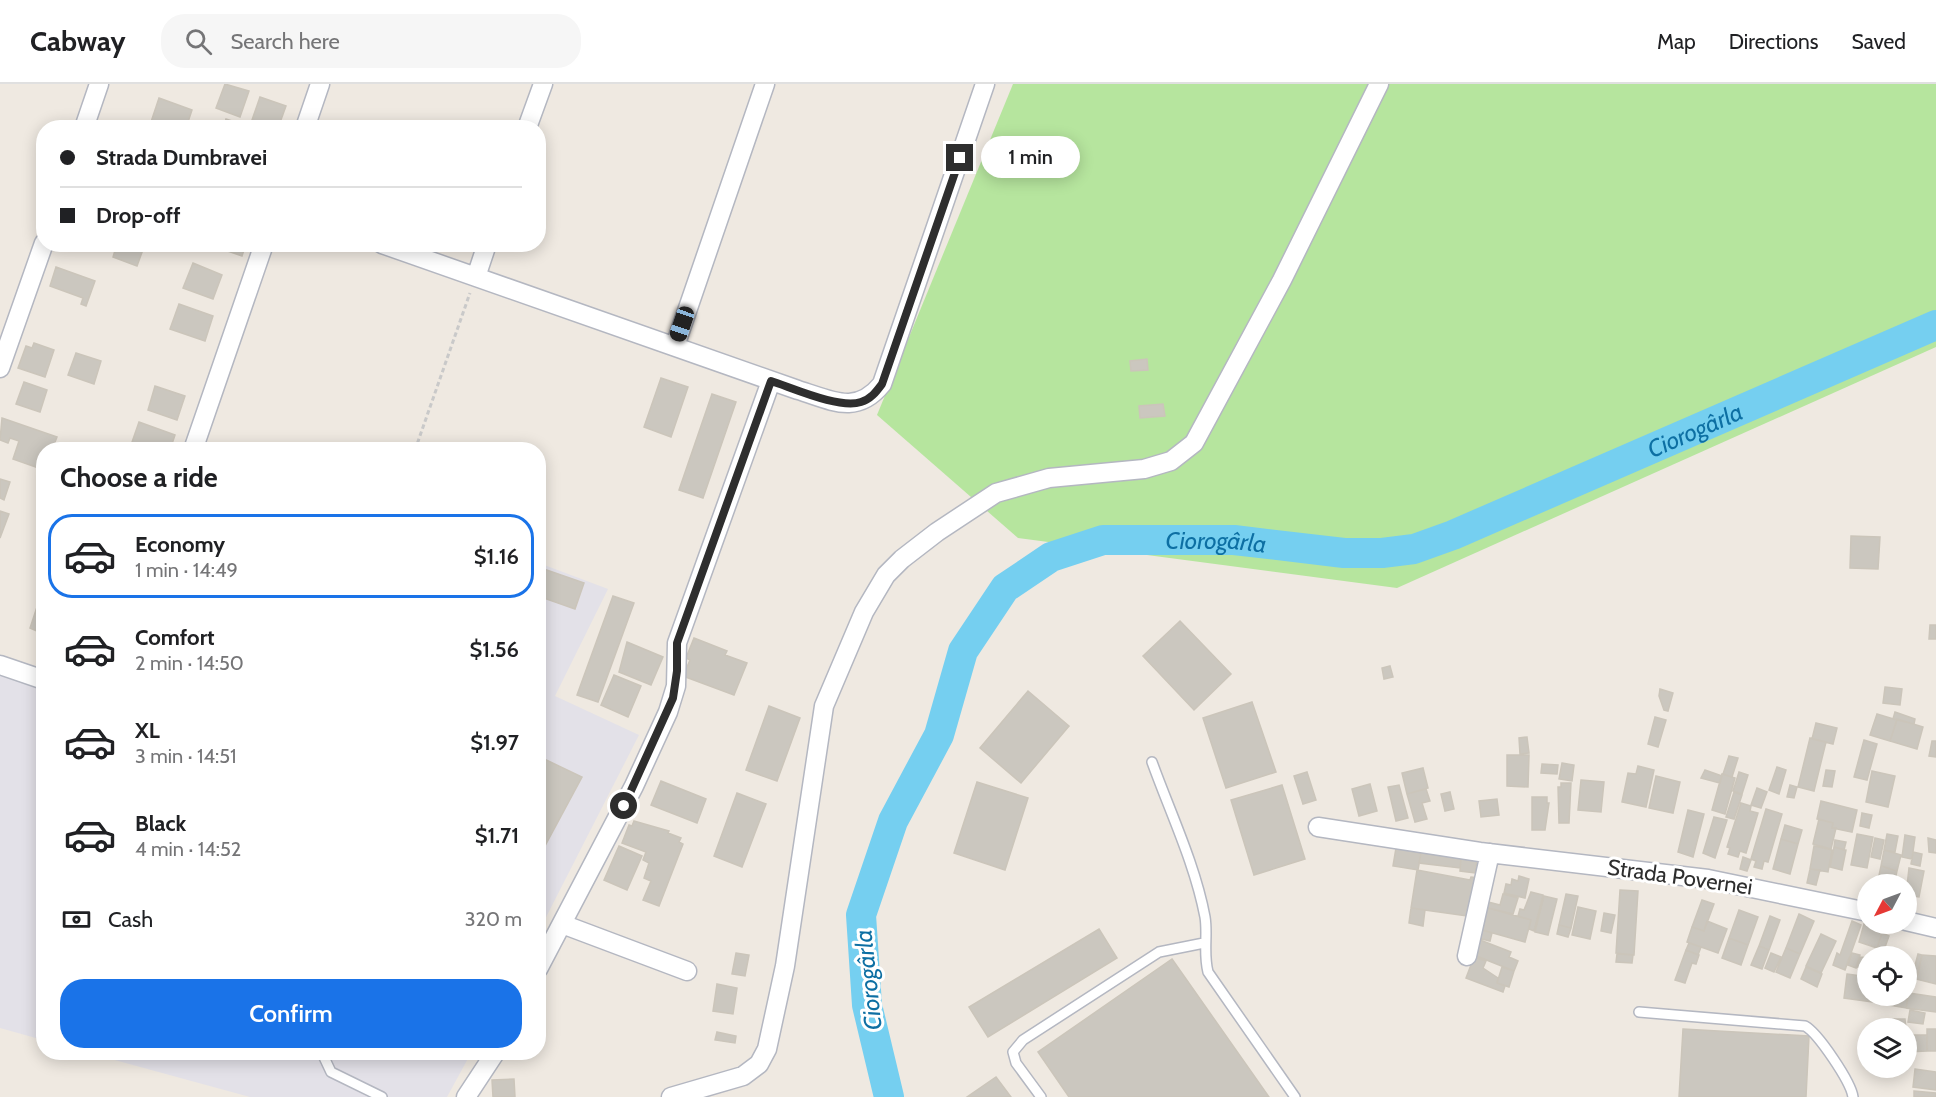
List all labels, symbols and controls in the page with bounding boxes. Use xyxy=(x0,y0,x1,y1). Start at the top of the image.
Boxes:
search box xyxy=(161,14,581,68)
text: Cabway xyxy=(30,24,125,58)
icon: search xyxy=(182,25,215,58)
text: Search here xyxy=(230,28,340,55)
text: Map xyxy=(1657,29,1696,54)
text: Directions xyxy=(1729,29,1818,54)
text: Saved xyxy=(1851,29,1906,54)
callout: 1 min xyxy=(981,137,1080,179)
text: Strada Dumbravei xyxy=(96,144,267,171)
route end xyxy=(946,144,973,171)
text: 1 min xyxy=(1008,145,1053,169)
text: Drop-off xyxy=(96,202,180,229)
car xyxy=(668,304,696,344)
water label: Ciorogârla xyxy=(1643,396,1747,463)
text: Choose a ride xyxy=(60,461,218,494)
water label: Ciorogârla xyxy=(1166,525,1268,558)
icon: car xyxy=(63,529,117,583)
text: Economy xyxy=(135,531,225,558)
text: $1.16 xyxy=(474,543,519,570)
text: 1 min · 14:49 xyxy=(135,558,238,582)
icon: car xyxy=(63,622,117,676)
text: Comfort xyxy=(135,624,214,651)
text: $1.56 xyxy=(469,636,519,663)
text: 2 min · 14:50 xyxy=(135,651,244,675)
icon: car xyxy=(63,715,117,769)
text: XL xyxy=(135,717,160,744)
text: $1.97 xyxy=(470,729,519,756)
text: 3 min · 14:51 xyxy=(135,744,237,768)
route start xyxy=(610,792,637,819)
icon: car xyxy=(63,808,117,862)
text: Black xyxy=(135,810,186,837)
text: $1.71 xyxy=(475,822,519,849)
text: 4 min · 14:52 xyxy=(135,837,241,861)
street label: Strada Povernei xyxy=(1606,853,1754,901)
north arrow xyxy=(1857,874,1917,934)
map controls xyxy=(1857,874,1917,1078)
icon: cash xyxy=(60,903,93,936)
text: Cash xyxy=(108,906,153,933)
text: 320 m xyxy=(465,907,522,931)
water label: Ciorogârla xyxy=(848,928,888,1032)
button: locate xyxy=(1857,946,1917,1006)
button: Confirm xyxy=(60,979,522,1048)
button: layers xyxy=(1857,1018,1917,1078)

